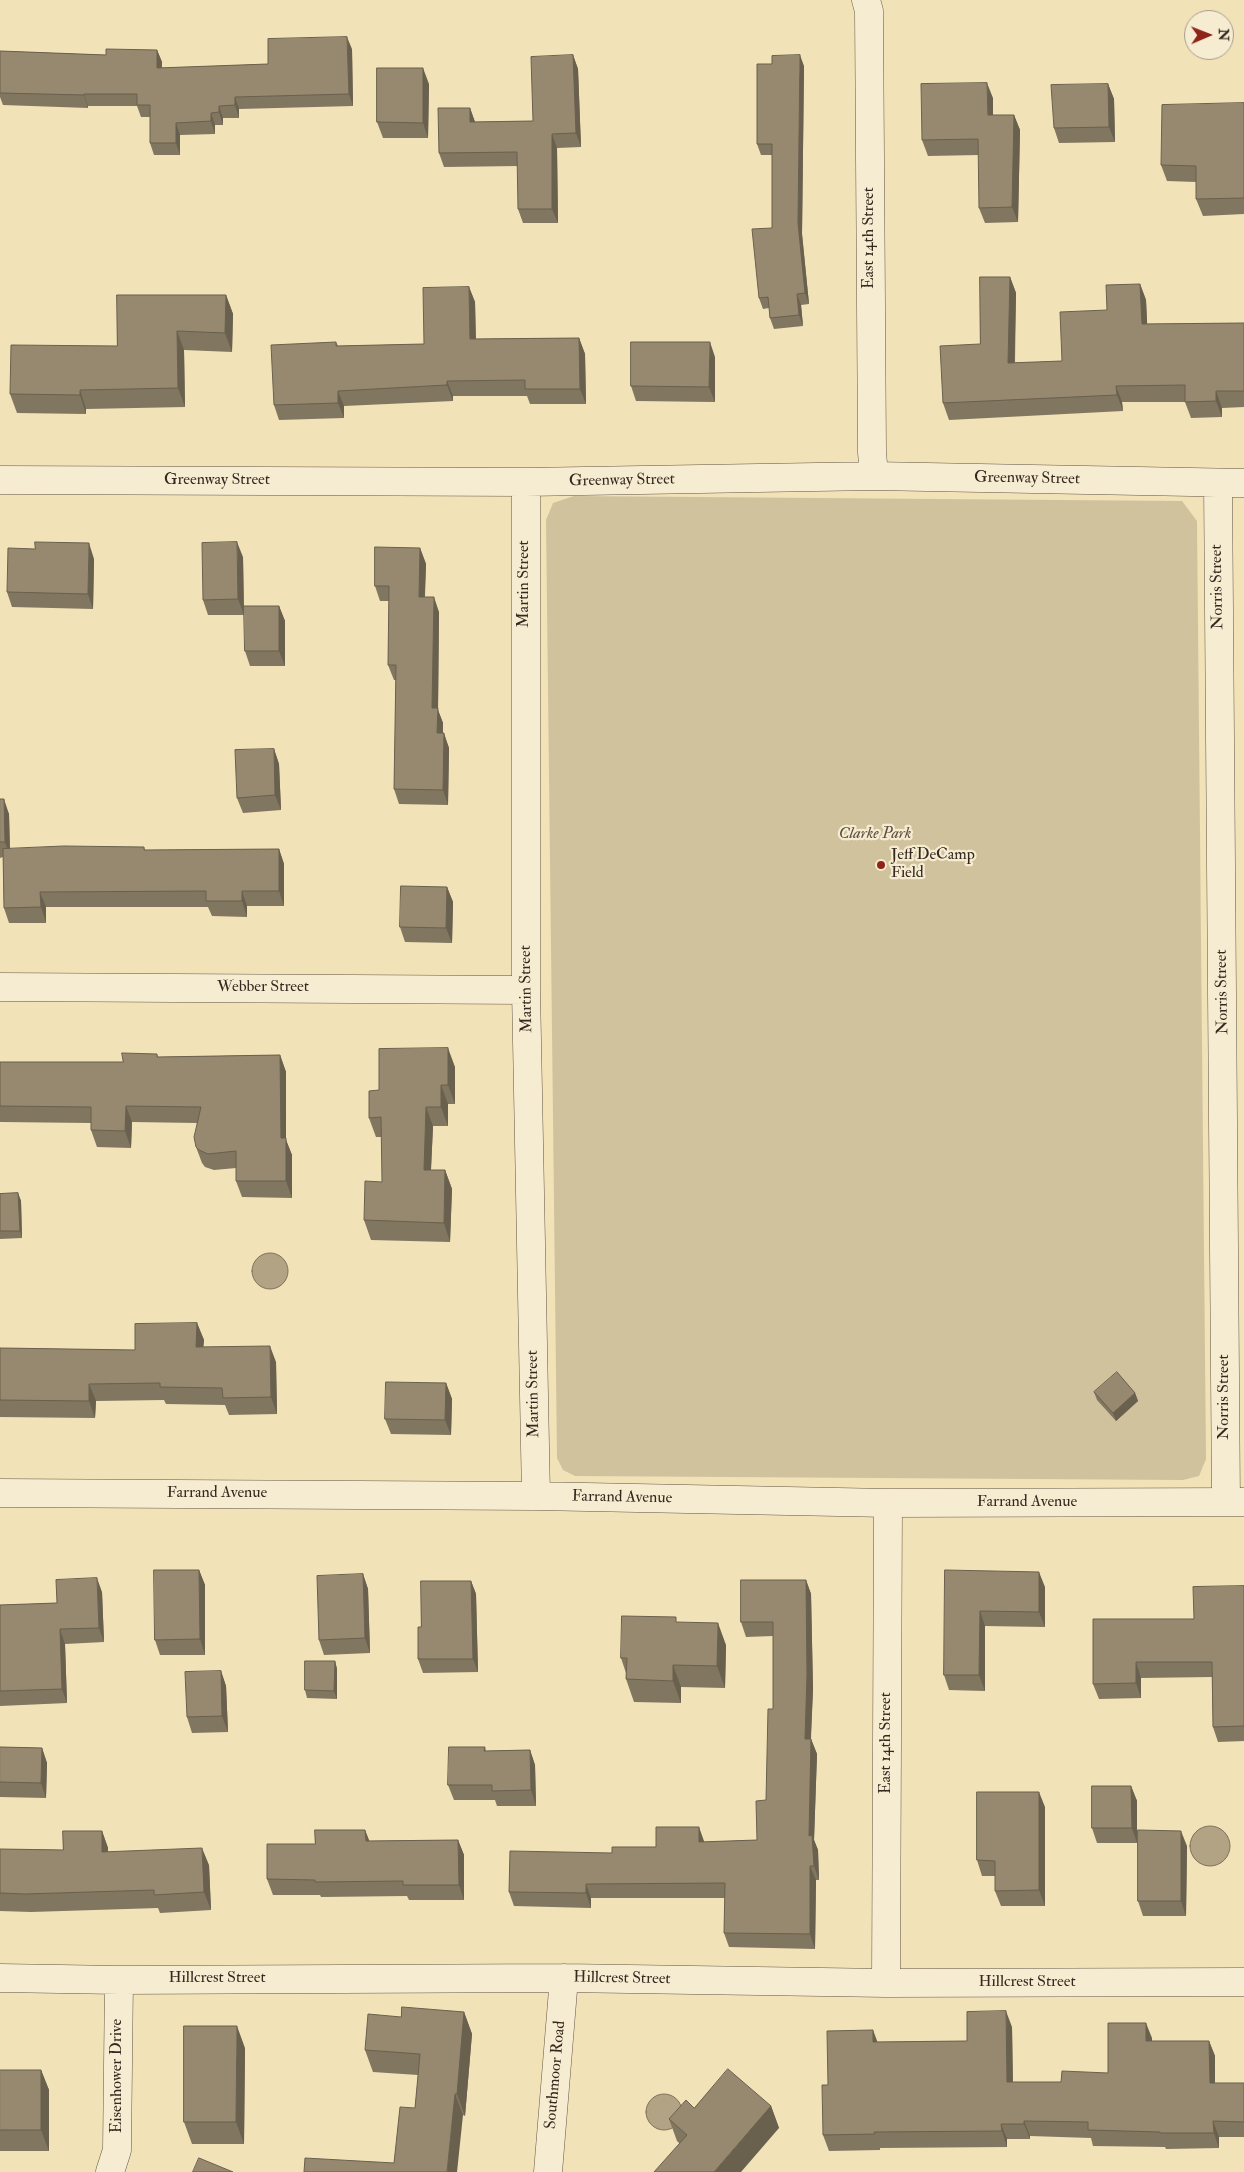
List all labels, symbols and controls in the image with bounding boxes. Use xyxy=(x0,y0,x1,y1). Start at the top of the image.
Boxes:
north arrow xyxy=(1184,10,1234,60)
text: N xyxy=(1215,28,1232,41)
street label: East 14th Street xyxy=(860,187,880,289)
street label: Greenway Street xyxy=(974,468,1080,490)
street label: Greenway Street xyxy=(569,470,675,492)
street label: Greenway Street xyxy=(164,471,270,491)
street label: Martin Street xyxy=(515,540,535,628)
street label: Norris Street xyxy=(1208,544,1228,630)
park label: Clarke Park xyxy=(839,825,911,845)
place label: Jeff DeCamp Field xyxy=(891,846,975,884)
marker: Jeff DeCamp Field xyxy=(875,859,887,871)
street label: Martin Street xyxy=(517,945,537,1033)
street label: Norris Street xyxy=(1213,949,1233,1035)
street label: Webber Street xyxy=(217,978,309,998)
street label: Martin Street xyxy=(524,1350,544,1438)
street label: Norris Street xyxy=(1215,1354,1235,1440)
street label: Farrand Avenue xyxy=(167,1484,267,1504)
street label: Farrand Avenue xyxy=(572,1488,672,1508)
street label: Farrand Avenue xyxy=(977,1493,1077,1513)
street label: East 14th Street xyxy=(877,1692,897,1794)
street label: Hillcrest Street xyxy=(168,1969,266,1989)
street label: Hillcrest Street xyxy=(573,1969,671,1989)
street label: Hillcrest Street xyxy=(978,1973,1076,1993)
street label: Eisenhower Drive xyxy=(108,2019,128,2133)
street label: Southmoor Road xyxy=(542,2020,570,2130)

